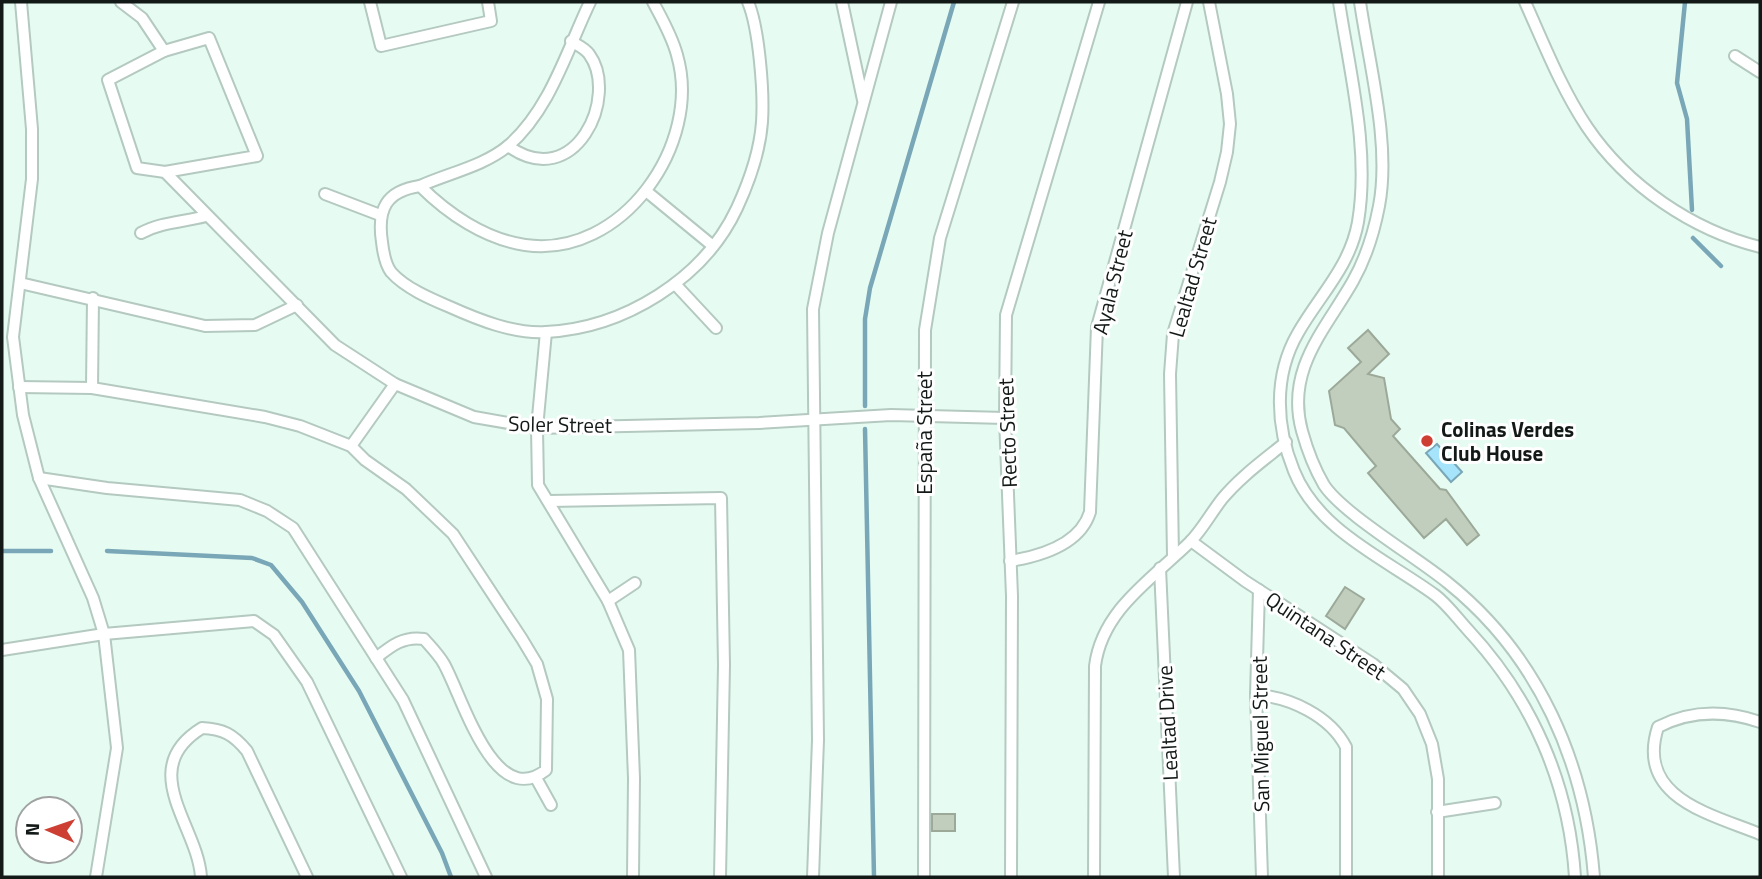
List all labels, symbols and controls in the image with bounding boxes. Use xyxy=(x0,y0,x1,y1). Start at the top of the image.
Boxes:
street label: Lealtad Street xyxy=(1160,213,1225,341)
street label: Ayala Street xyxy=(1084,226,1141,338)
street label: España Street xyxy=(908,371,940,495)
street label: Recto Street xyxy=(989,377,1025,488)
street label: Soler Street xyxy=(508,407,613,441)
place label: Colinas Verdes Club House xyxy=(1441,413,1574,469)
marker: Colinas Verdes Club House xyxy=(1419,433,1435,449)
street label: Quintana Street xyxy=(1259,583,1393,688)
street label: San Miguel Street xyxy=(1243,655,1277,812)
street label: Lealtad Drive xyxy=(1148,664,1186,782)
north arrow xyxy=(14,795,84,865)
text: N xyxy=(17,822,46,836)

